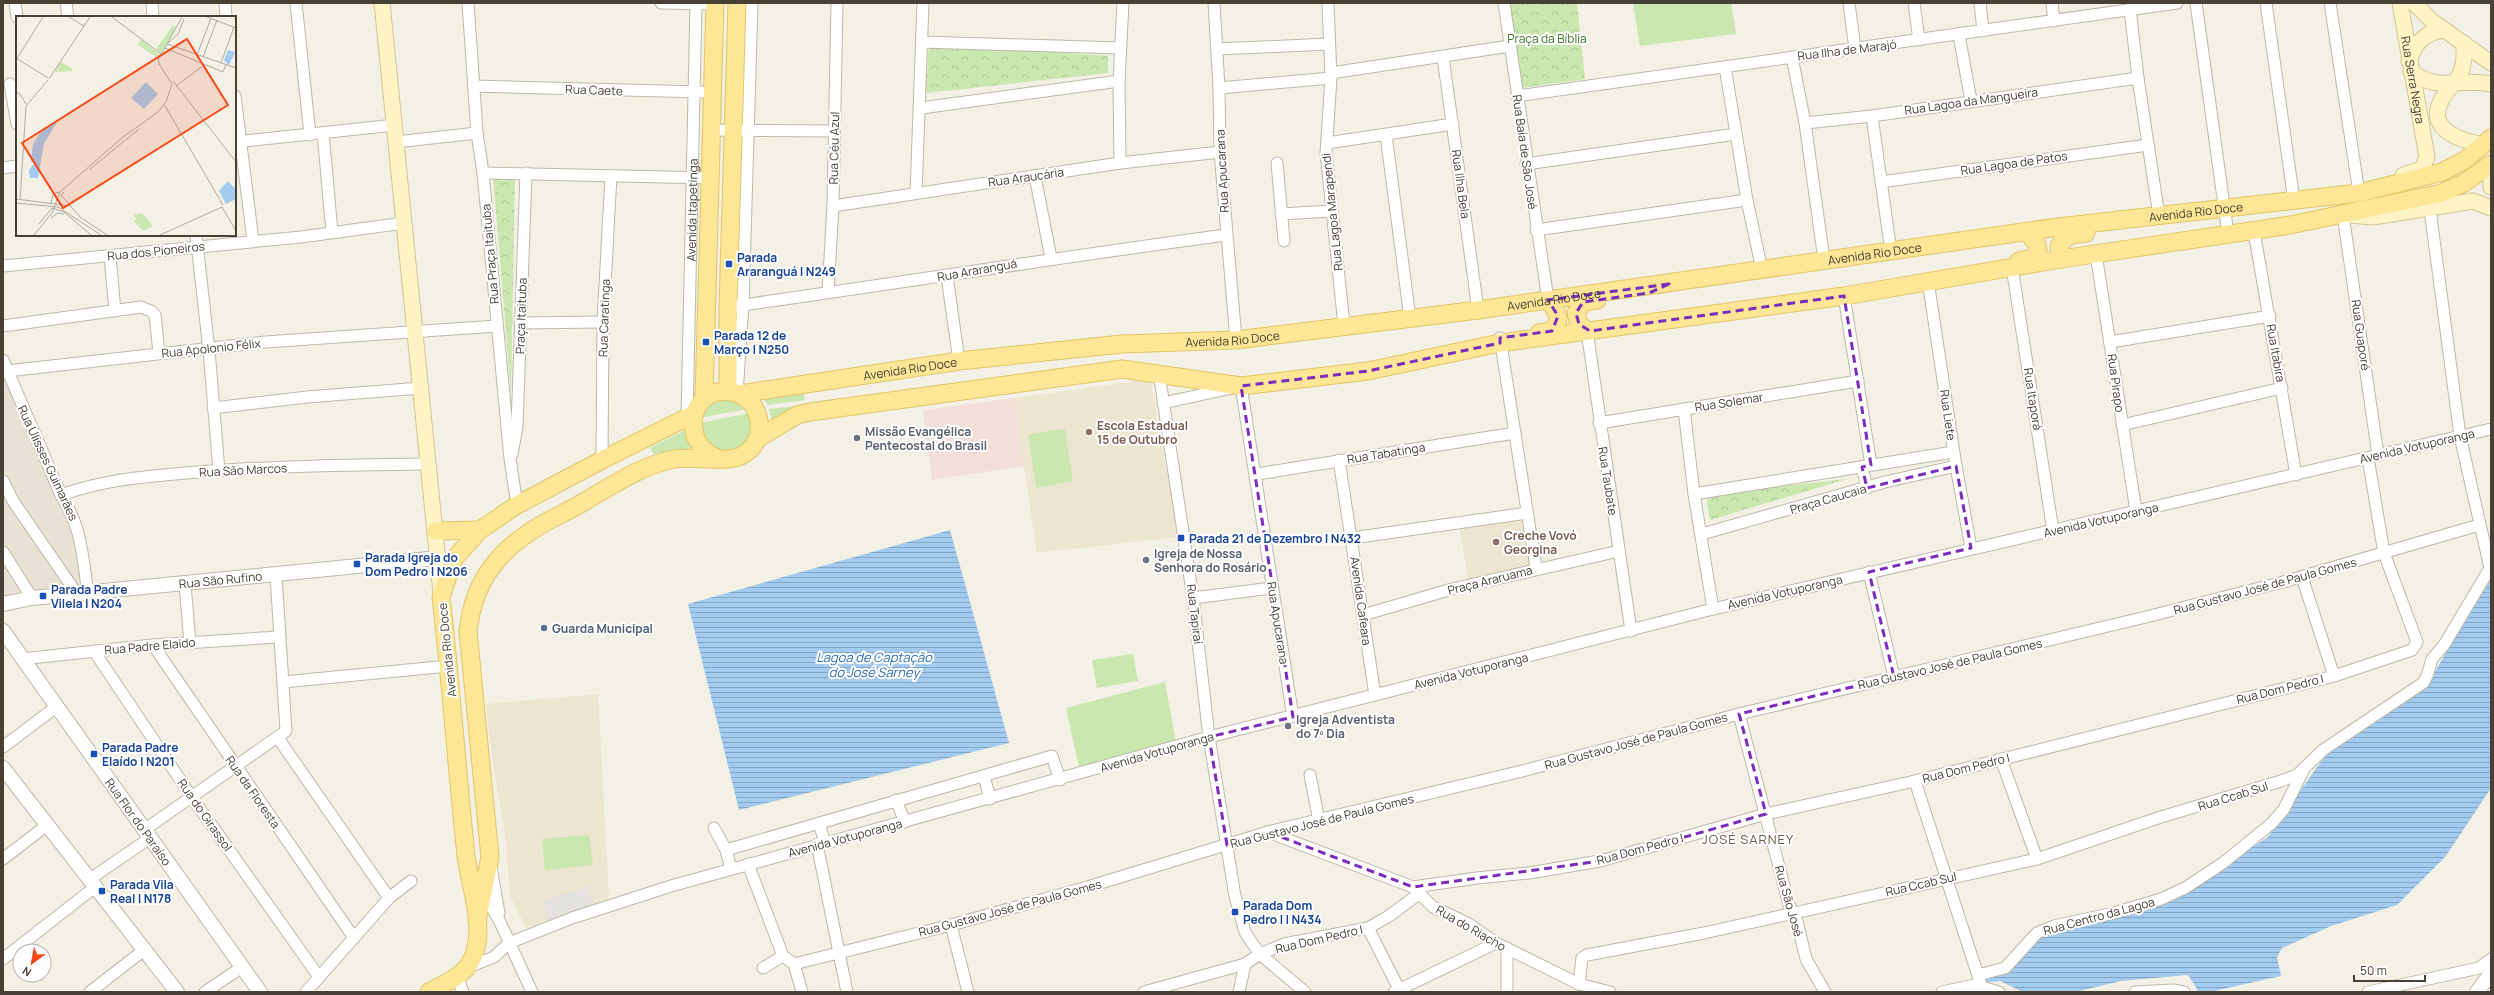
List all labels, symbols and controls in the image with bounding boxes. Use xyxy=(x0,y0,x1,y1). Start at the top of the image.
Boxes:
inset map xyxy=(16,16,236,236)
park label: Praça da Bíblia xyxy=(1507,30,1587,47)
street label: Rua Ilha de Marajó xyxy=(1796,35,1898,65)
street label: Rua Serra Negra xyxy=(2397,35,2430,125)
street label: Rua Caete xyxy=(565,80,623,100)
street label: Rua Lagoa da Mangueira xyxy=(1903,83,2039,119)
street label: Rua Baía de São José xyxy=(1509,94,1541,210)
street label: Rua Céu Azul xyxy=(825,111,843,185)
street label: Rua Apucarana xyxy=(1211,129,1233,213)
street label: Rua Lagoa de Patos xyxy=(1959,147,2069,179)
street label: Rua Ilha Bela xyxy=(1448,148,1474,220)
street label: Rua Lagoa Marapendi xyxy=(1317,152,1347,272)
street label: Avenida Itapetinga xyxy=(682,158,701,262)
street label: Rua Araucária xyxy=(987,163,1065,191)
street label: Avenida Rio Doce xyxy=(2148,198,2244,225)
street label: Rua Praça Itaituba xyxy=(477,203,503,305)
street label: Rua dos Pioneiros xyxy=(106,237,206,265)
street label: Avenida Rio Doce xyxy=(1827,238,1923,268)
place label: Parada Araranguá | N249 xyxy=(737,249,836,280)
street label: Rua Araranguá xyxy=(936,255,1018,285)
marker: Parada Araranguá | N249 xyxy=(724,259,734,269)
street label: Praça Itaituba xyxy=(511,278,531,354)
street label: Rua Caratinga xyxy=(594,279,614,357)
street label: Avenida Rio Doce xyxy=(1506,284,1602,314)
street label: Rua Guaporé xyxy=(2348,298,2374,372)
street label: Rua Itabira xyxy=(2263,323,2289,383)
street label: Avenida Rio Doce xyxy=(1185,326,1281,350)
place label: Parada 12 de Março | N250 xyxy=(714,327,789,358)
street label: Rua Apolonio Félix xyxy=(161,334,262,362)
marker: Parada 12 de Março | N250 xyxy=(701,337,711,347)
street label: Avenida Rio Doce xyxy=(862,353,958,384)
street label: Rua Pirapo xyxy=(2103,353,2129,413)
street label: Rua Itaporá xyxy=(2020,367,2046,431)
street label: Rua Solemar xyxy=(1694,388,1765,416)
street label: Rua Liete xyxy=(1936,388,1960,442)
street label: Rua Ulisses Guimarães xyxy=(14,403,82,523)
place label: Escola Estadual 15 de Outubro xyxy=(1097,417,1188,448)
place label: Missão Evangélica Pentecostal do Brasil xyxy=(865,423,987,454)
street label: Avenida Votuporanga xyxy=(2358,425,2476,467)
marker: Escola Estadual 15 de Outubro xyxy=(1084,427,1094,437)
marker: Missão Evangélica Pentecostal do Brasil xyxy=(852,433,862,443)
street label: Rua Tabatinga xyxy=(1346,438,1426,468)
street label: Rua Taubate xyxy=(1594,445,1622,517)
street label: Rua São Marcos xyxy=(199,459,287,481)
street label: Praça Caucaia xyxy=(1788,480,1868,518)
street label: Avenida Votuporanga xyxy=(2042,499,2160,541)
place label: Creche Vovó Georgina xyxy=(1504,527,1577,558)
place label: Parada 21 de Dezembro | N432 xyxy=(1189,530,1361,547)
marker: Parada 21 de Dezembro | N432 xyxy=(1176,533,1186,543)
marker: Creche Vovó Georgina xyxy=(1491,537,1501,547)
place label: Igreja de Nossa Senhora do Rosário xyxy=(1154,545,1267,576)
place label: Parada Igreja do Dom Pedro | N206 xyxy=(365,549,468,580)
street label: Rua Gustavo José de Paula Gomes xyxy=(2172,553,2358,619)
marker: Igreja de Nossa Senhora do Rosário xyxy=(1141,555,1151,565)
street label: Avenida Cafeara xyxy=(1346,556,1376,646)
marker: Parada Igreja do Dom Pedro | N206 xyxy=(352,559,362,569)
street label: Praça Araruama xyxy=(1446,561,1534,599)
street label: Rua São Rufino xyxy=(178,567,263,592)
street label: Avenida Votuporanga xyxy=(1726,571,1844,613)
street label: Rua Apucarana xyxy=(1263,580,1293,666)
place label: Parada Padre Vilela | N204 xyxy=(51,581,127,612)
street label: Rua Tapiraí xyxy=(1183,583,1207,645)
marker: Parada Padre Vilela | N204 xyxy=(38,591,48,601)
street label: Avenida Rio Doce xyxy=(434,602,460,698)
place label: Guarda Municipal xyxy=(552,620,653,637)
marker: Guarda Municipal xyxy=(539,623,549,633)
street label: Rua Padre Elaido xyxy=(104,634,196,658)
street label: Rua Gustavo José de Paula Gomes xyxy=(1856,634,2044,694)
water label: Lagoa de Captação do José Sarney xyxy=(816,648,933,681)
street label: Avenida Votuporanga xyxy=(1412,649,1530,693)
street label: Rua Dom Pedro I xyxy=(2235,670,2325,708)
street label: Rua Gustavo José de Paula Gomes xyxy=(1543,708,1729,774)
place label: Igreja Adventista do 7º Dia xyxy=(1296,711,1395,742)
marker: Igreja Adventista do 7º Dia xyxy=(1283,721,1293,731)
street label: Avenida Votuporanga xyxy=(1098,728,1216,776)
place label: Parada Padre Elaído | N201 xyxy=(102,739,178,770)
marker: Parada Padre Elaído | N201 xyxy=(89,749,99,759)
street label: Rua Dom Pedro I xyxy=(1921,749,2011,787)
street label: Rua da Floresta xyxy=(222,752,284,832)
street label: Rua Flor do Paraíso xyxy=(102,774,176,869)
street label: Rua do Girassol xyxy=(174,775,236,855)
street label: Rua Ccab Sul xyxy=(2196,777,2270,815)
street label: Rua Gustavo José de Paula Gomes xyxy=(1228,790,1416,852)
street label: Avenida Votuporanga xyxy=(786,815,904,861)
street label: Rua Dom Pedro I xyxy=(1595,829,1685,869)
district label: JOSÉ SARNEY xyxy=(1702,830,1794,848)
street label: Rua São José xyxy=(1771,863,1807,939)
street label: Rua Ccab Sul xyxy=(1884,868,1958,900)
street label: Rua Gustavo José de Paula Gomes xyxy=(917,875,1103,941)
place label: Parada Vila Real | N178 xyxy=(110,876,174,907)
marker: Parada Vila Real | N178 xyxy=(97,886,107,896)
street label: Rua Centro da Lagoa xyxy=(2041,893,2157,939)
place label: Parada Dom Pedro I | N434 xyxy=(1243,897,1322,928)
street label: Rua do Riacho xyxy=(1433,901,1509,955)
marker: Parada Dom Pedro I | N434 xyxy=(1230,907,1240,917)
street label: Rua Dom Pedro I xyxy=(1274,921,1364,957)
north arrow xyxy=(12,943,52,983)
scale bar xyxy=(2354,957,2425,983)
text: 50 m xyxy=(2360,962,2387,979)
text: N xyxy=(19,963,34,980)

